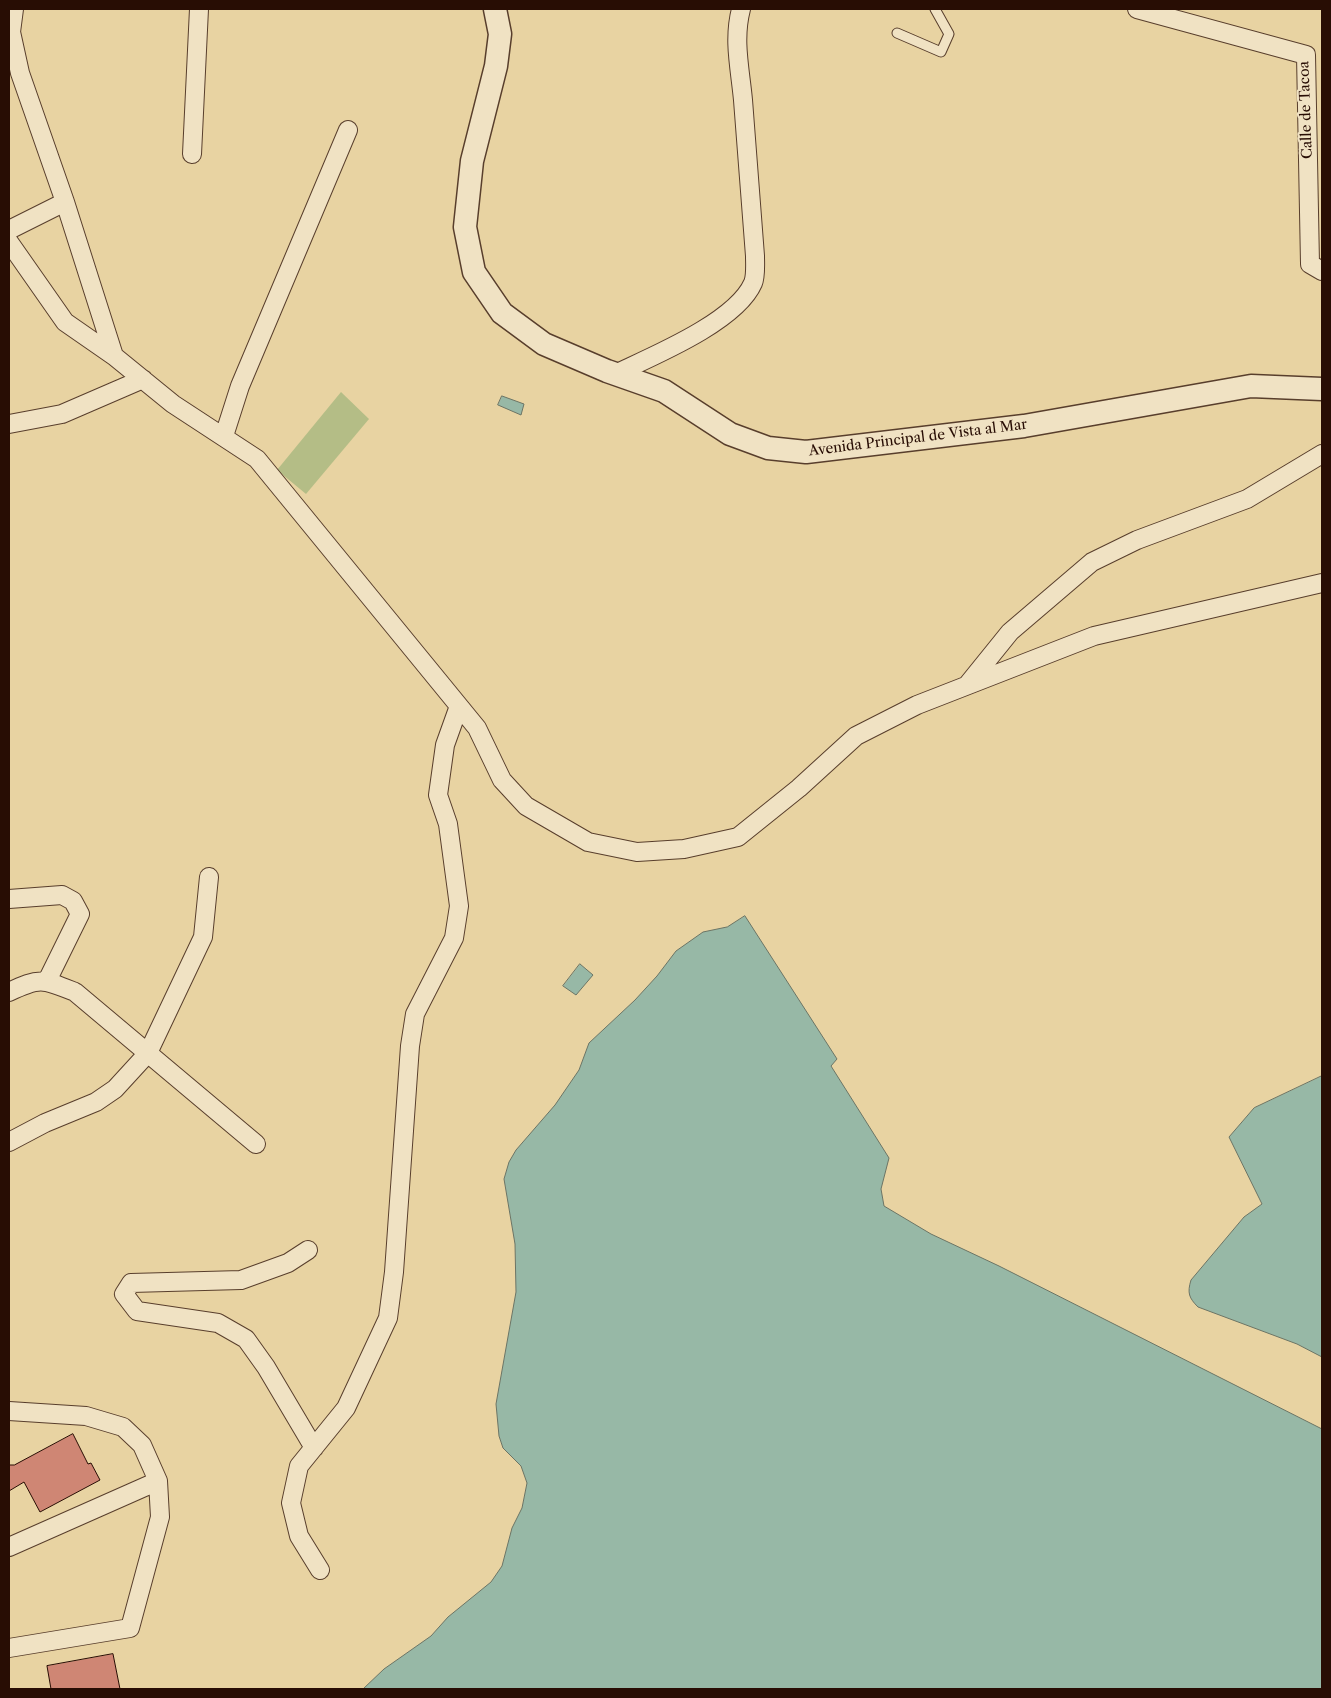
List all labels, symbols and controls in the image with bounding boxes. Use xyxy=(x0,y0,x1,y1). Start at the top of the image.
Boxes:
street label: Calle de Tacoa xyxy=(1296,61,1316,159)
street label: Avenida Principal de Vista al Mar xyxy=(808,416,1028,460)

